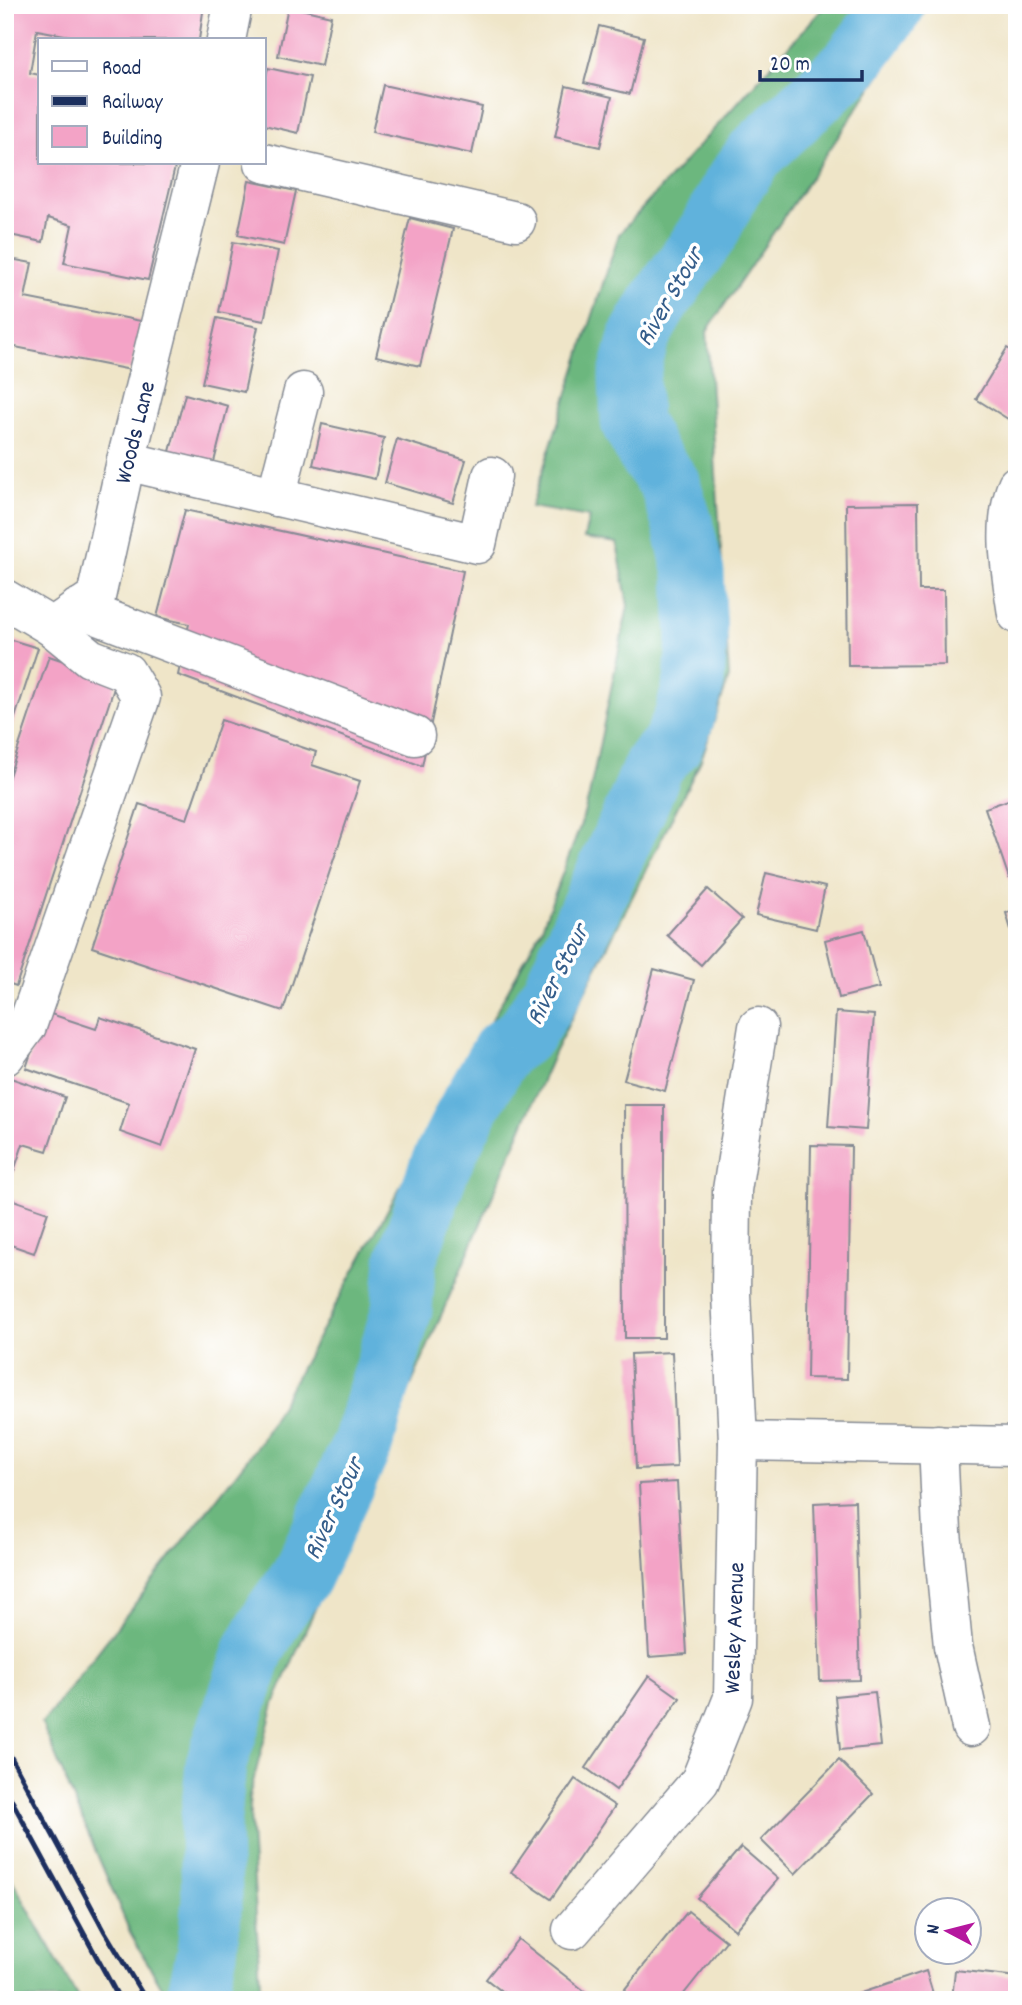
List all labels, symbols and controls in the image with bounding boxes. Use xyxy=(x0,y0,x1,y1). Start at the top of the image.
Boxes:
legend xyxy=(38,38,266,164)
scale bar xyxy=(760,38,861,82)
text: 20 m xyxy=(770,51,810,81)
text: Road xyxy=(102,55,141,85)
text: Railway xyxy=(102,89,163,119)
text: Building xyxy=(102,125,162,155)
water label: River Stour xyxy=(628,238,716,354)
street label: Woods Lane xyxy=(108,378,166,488)
water label: River Stour xyxy=(518,916,602,1032)
water label: River Stour xyxy=(295,1449,376,1567)
street label: Wesley Avenue xyxy=(717,1562,755,1694)
north arrow xyxy=(914,1896,984,1966)
text: N xyxy=(921,1923,949,1936)

